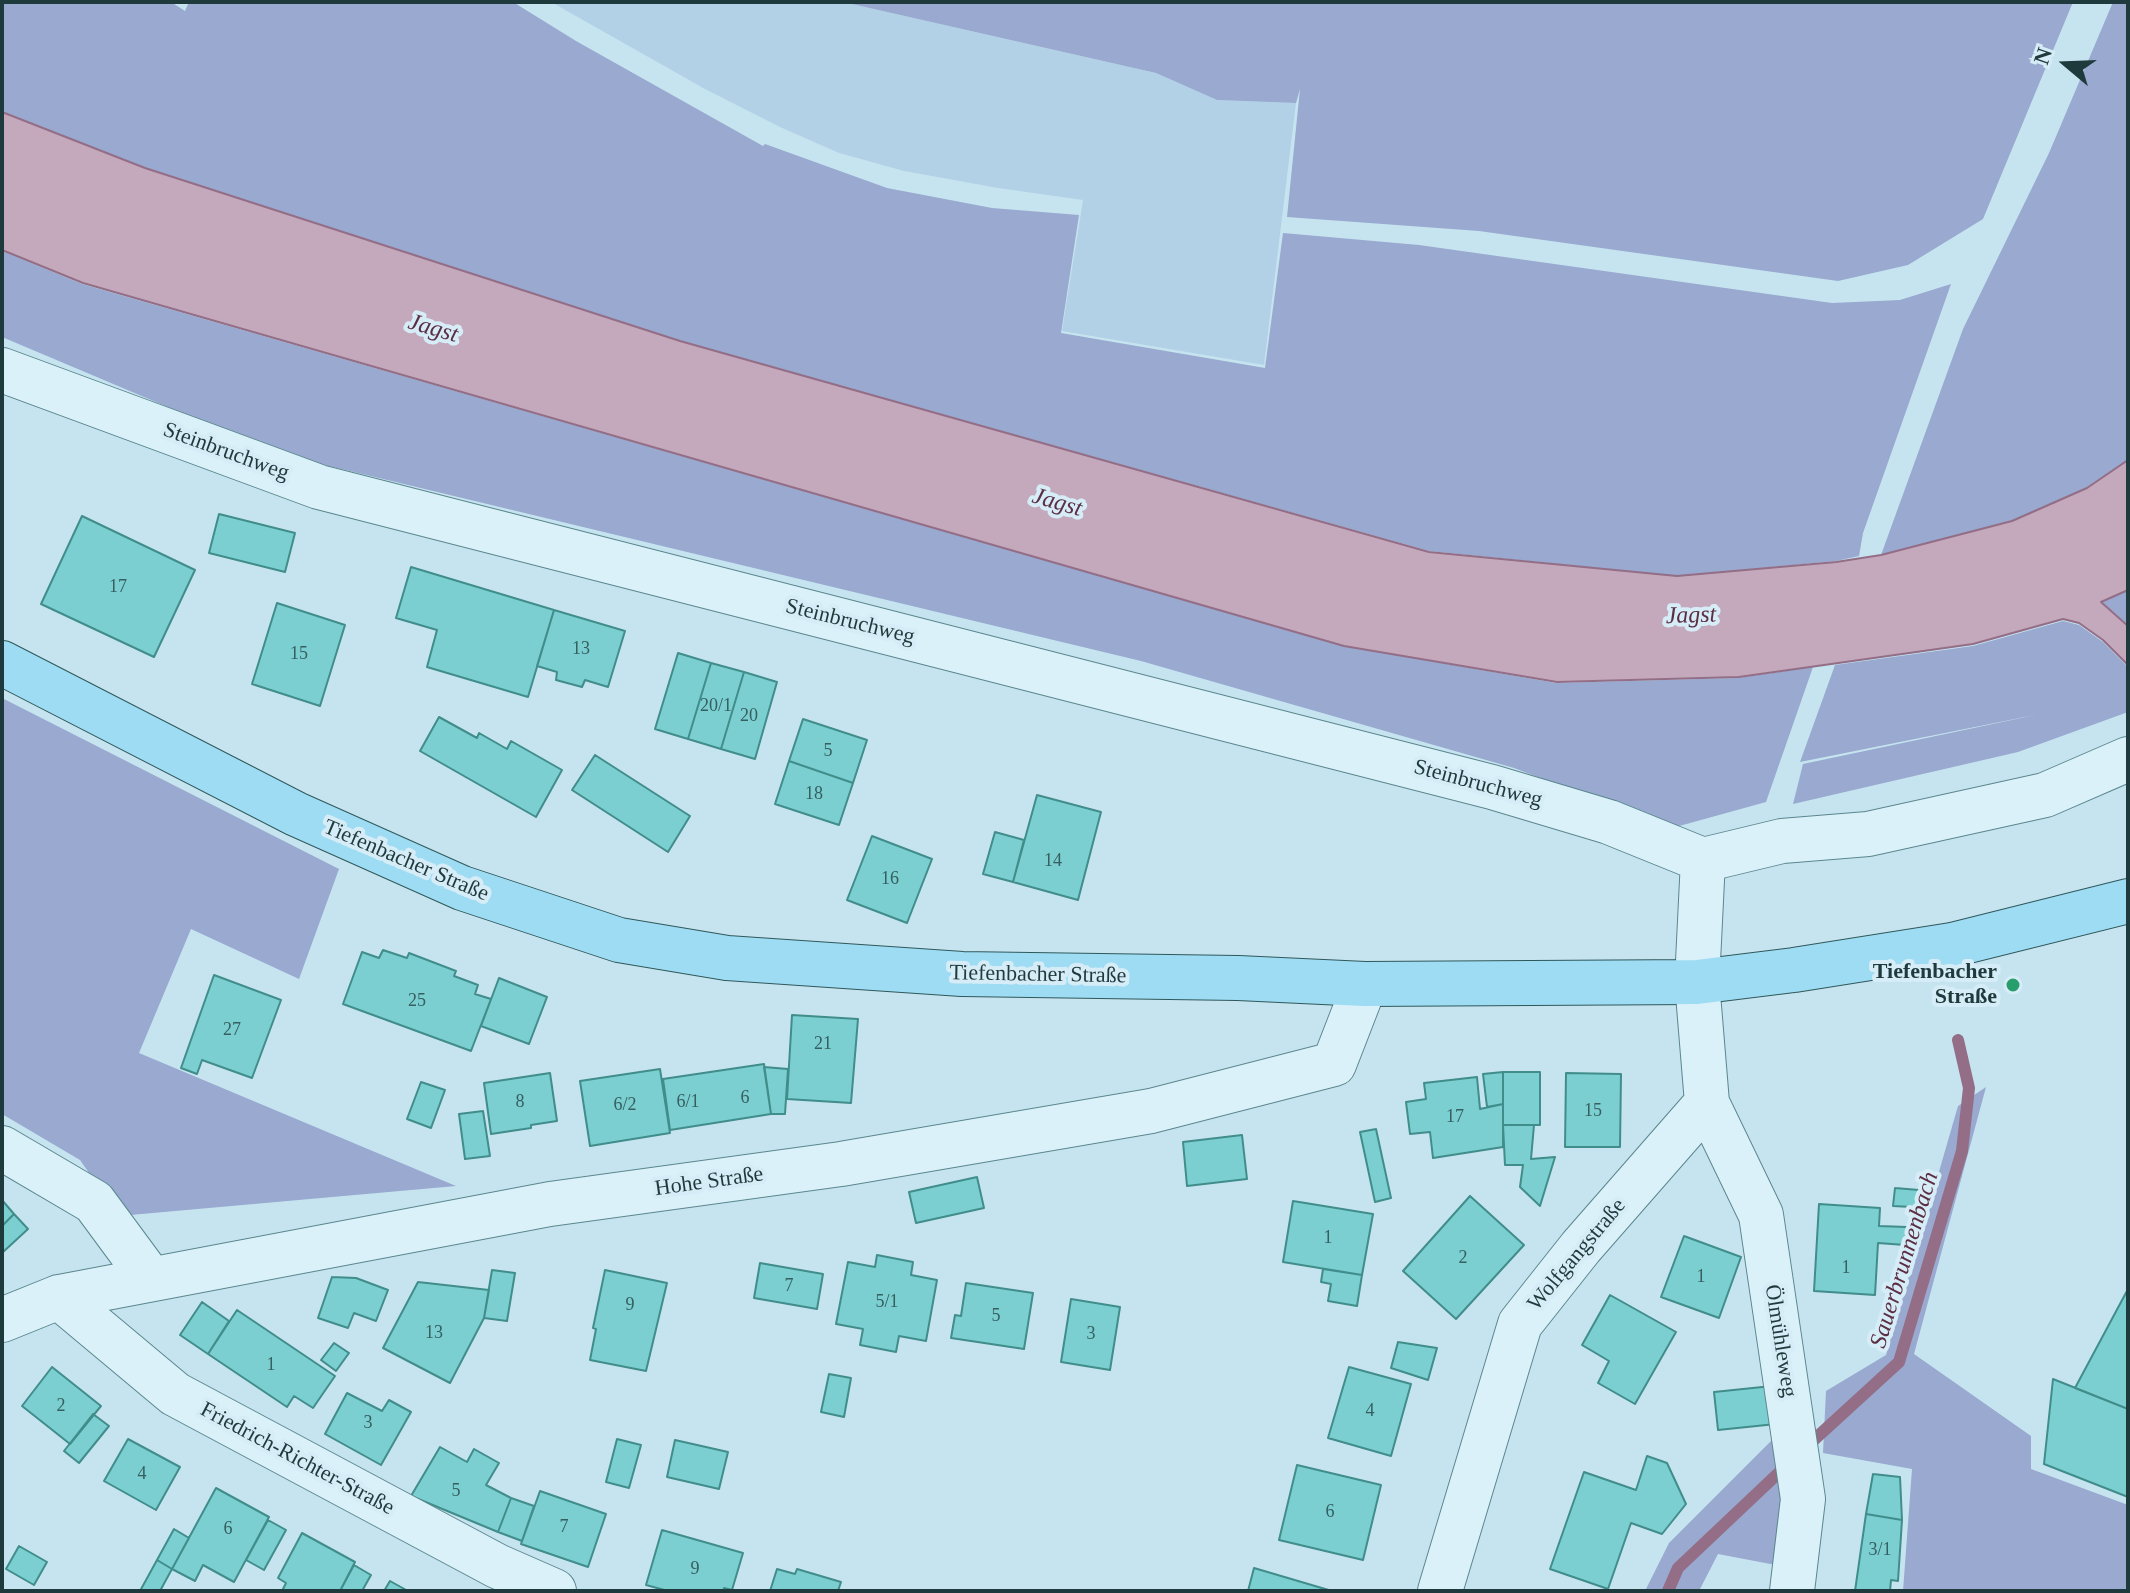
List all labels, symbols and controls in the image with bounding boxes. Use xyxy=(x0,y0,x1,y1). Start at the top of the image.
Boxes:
north arrow xyxy=(2026,24,2106,104)
text: N xyxy=(2028,44,2057,68)
water label: Jagst xyxy=(405,308,461,350)
street label: Steinbruchweg xyxy=(159,417,293,487)
water label: Jagst xyxy=(1029,482,1085,524)
house number: 17 xyxy=(109,576,127,598)
street label: Steinbruchweg xyxy=(783,593,917,651)
water label: Jagst xyxy=(1665,601,1717,631)
house number: 13 xyxy=(572,638,590,660)
house number: 15 xyxy=(290,643,308,665)
house number: 20/1 xyxy=(700,695,732,717)
house number: 20 xyxy=(740,705,758,727)
house number: 5 xyxy=(824,740,832,762)
street label: Steinbruchweg xyxy=(1411,754,1545,814)
house number: 18 xyxy=(805,783,823,805)
street label: Tiefenbacher Straße xyxy=(319,814,493,908)
house number: 14 xyxy=(1044,850,1062,872)
house number: 16 xyxy=(881,868,899,890)
place label: Tiefenbacher Straße xyxy=(1873,959,1997,1010)
street label: Tiefenbacher Straße xyxy=(949,960,1127,990)
marker: Tiefenbacher Straße xyxy=(2004,976,2022,994)
house number: 25 xyxy=(408,990,426,1012)
house number: 27 xyxy=(223,1019,241,1041)
house number: 21 xyxy=(814,1033,832,1055)
house number: 6 xyxy=(740,1087,750,1109)
house number: 8 xyxy=(516,1091,524,1113)
house number: 6/1 xyxy=(676,1091,700,1113)
house number: 6/2 xyxy=(613,1094,637,1116)
house number: 15 xyxy=(1584,1100,1602,1122)
house number: 17 xyxy=(1446,1106,1464,1128)
street label: Hohe Straße xyxy=(653,1161,765,1203)
water label: Sauerbrunnenbach xyxy=(1865,1168,1945,1352)
street label: Wolfgangstraße xyxy=(1522,1193,1632,1317)
house number: 1 xyxy=(1324,1227,1332,1249)
house number: 2 xyxy=(1458,1247,1468,1269)
house number: 1 xyxy=(1842,1257,1850,1279)
house number: 1 xyxy=(1696,1266,1706,1288)
house number: 7 xyxy=(784,1275,794,1297)
street label: Ölmühleweg xyxy=(1758,1283,1802,1399)
house number: 5/1 xyxy=(875,1291,899,1313)
house number: 9 xyxy=(626,1294,634,1316)
house number: 5 xyxy=(992,1305,1000,1327)
house number: 13 xyxy=(425,1322,443,1344)
house number: 3 xyxy=(1086,1323,1096,1345)
house number: 1 xyxy=(266,1354,276,1376)
house number: 2 xyxy=(56,1395,66,1417)
street label: Friedrich-Richter-Straße xyxy=(196,1397,398,1521)
house number: 4 xyxy=(1366,1400,1374,1422)
house number: 3 xyxy=(364,1412,372,1434)
house number: 4 xyxy=(138,1463,146,1485)
house number: 5 xyxy=(452,1480,460,1502)
house number: 6 xyxy=(1326,1501,1334,1523)
house number: 7 xyxy=(560,1516,568,1538)
house number: 6 xyxy=(224,1518,232,1540)
house number: 3/1 xyxy=(1868,1539,1892,1561)
house number: 9 xyxy=(690,1558,700,1580)

